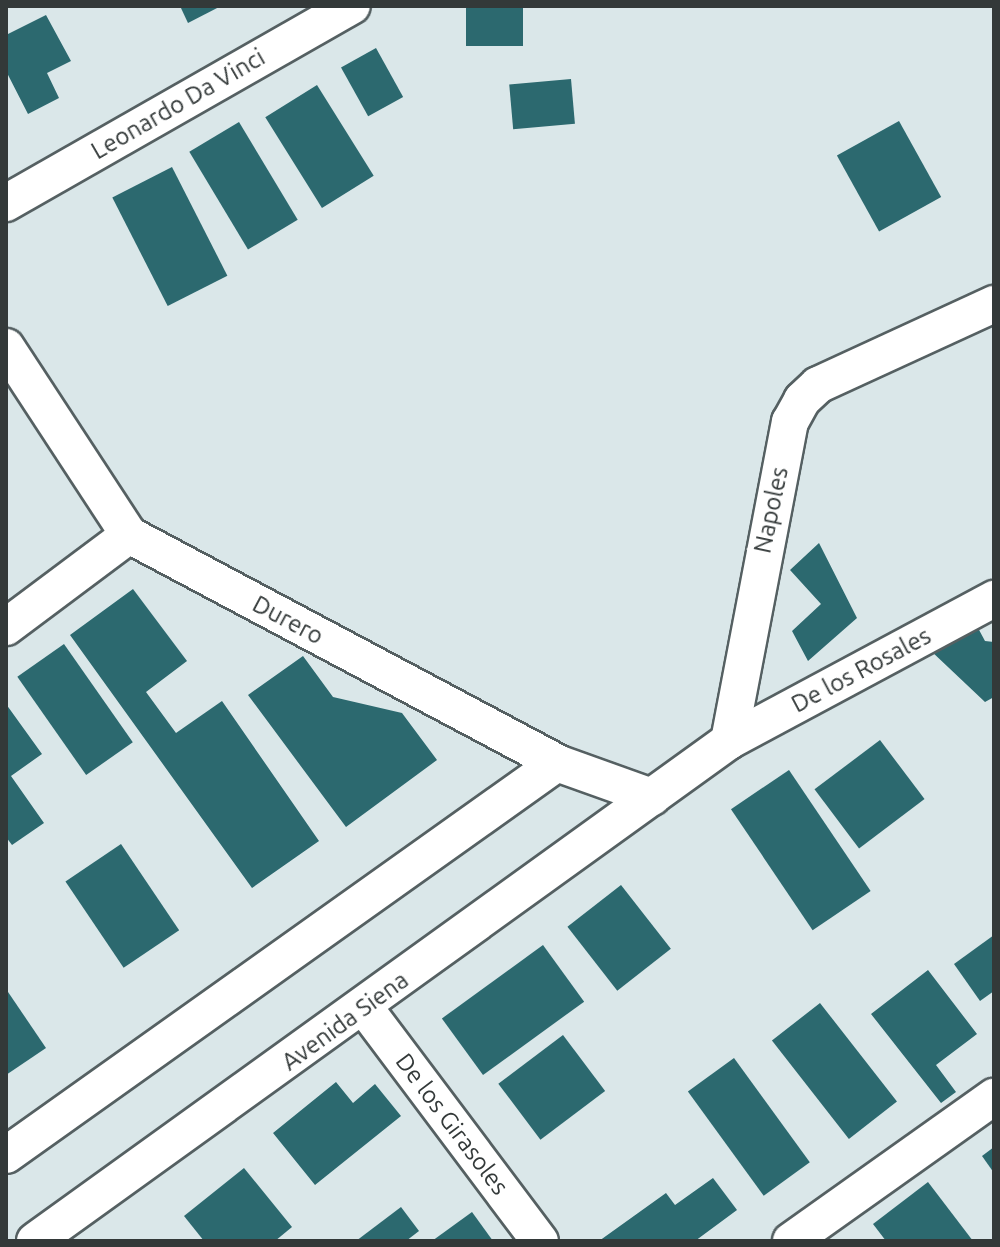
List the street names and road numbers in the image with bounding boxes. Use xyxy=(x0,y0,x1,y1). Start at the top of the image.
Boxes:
street label: Leonardo Da Vinci xyxy=(86,43,270,165)
street label: Napoles xyxy=(748,464,794,556)
street label: Durero xyxy=(248,589,328,651)
street label: De los Rosales xyxy=(786,621,936,719)
street label: Avenida Siena xyxy=(276,965,414,1077)
street label: De los Girasoles xyxy=(389,1048,515,1200)

